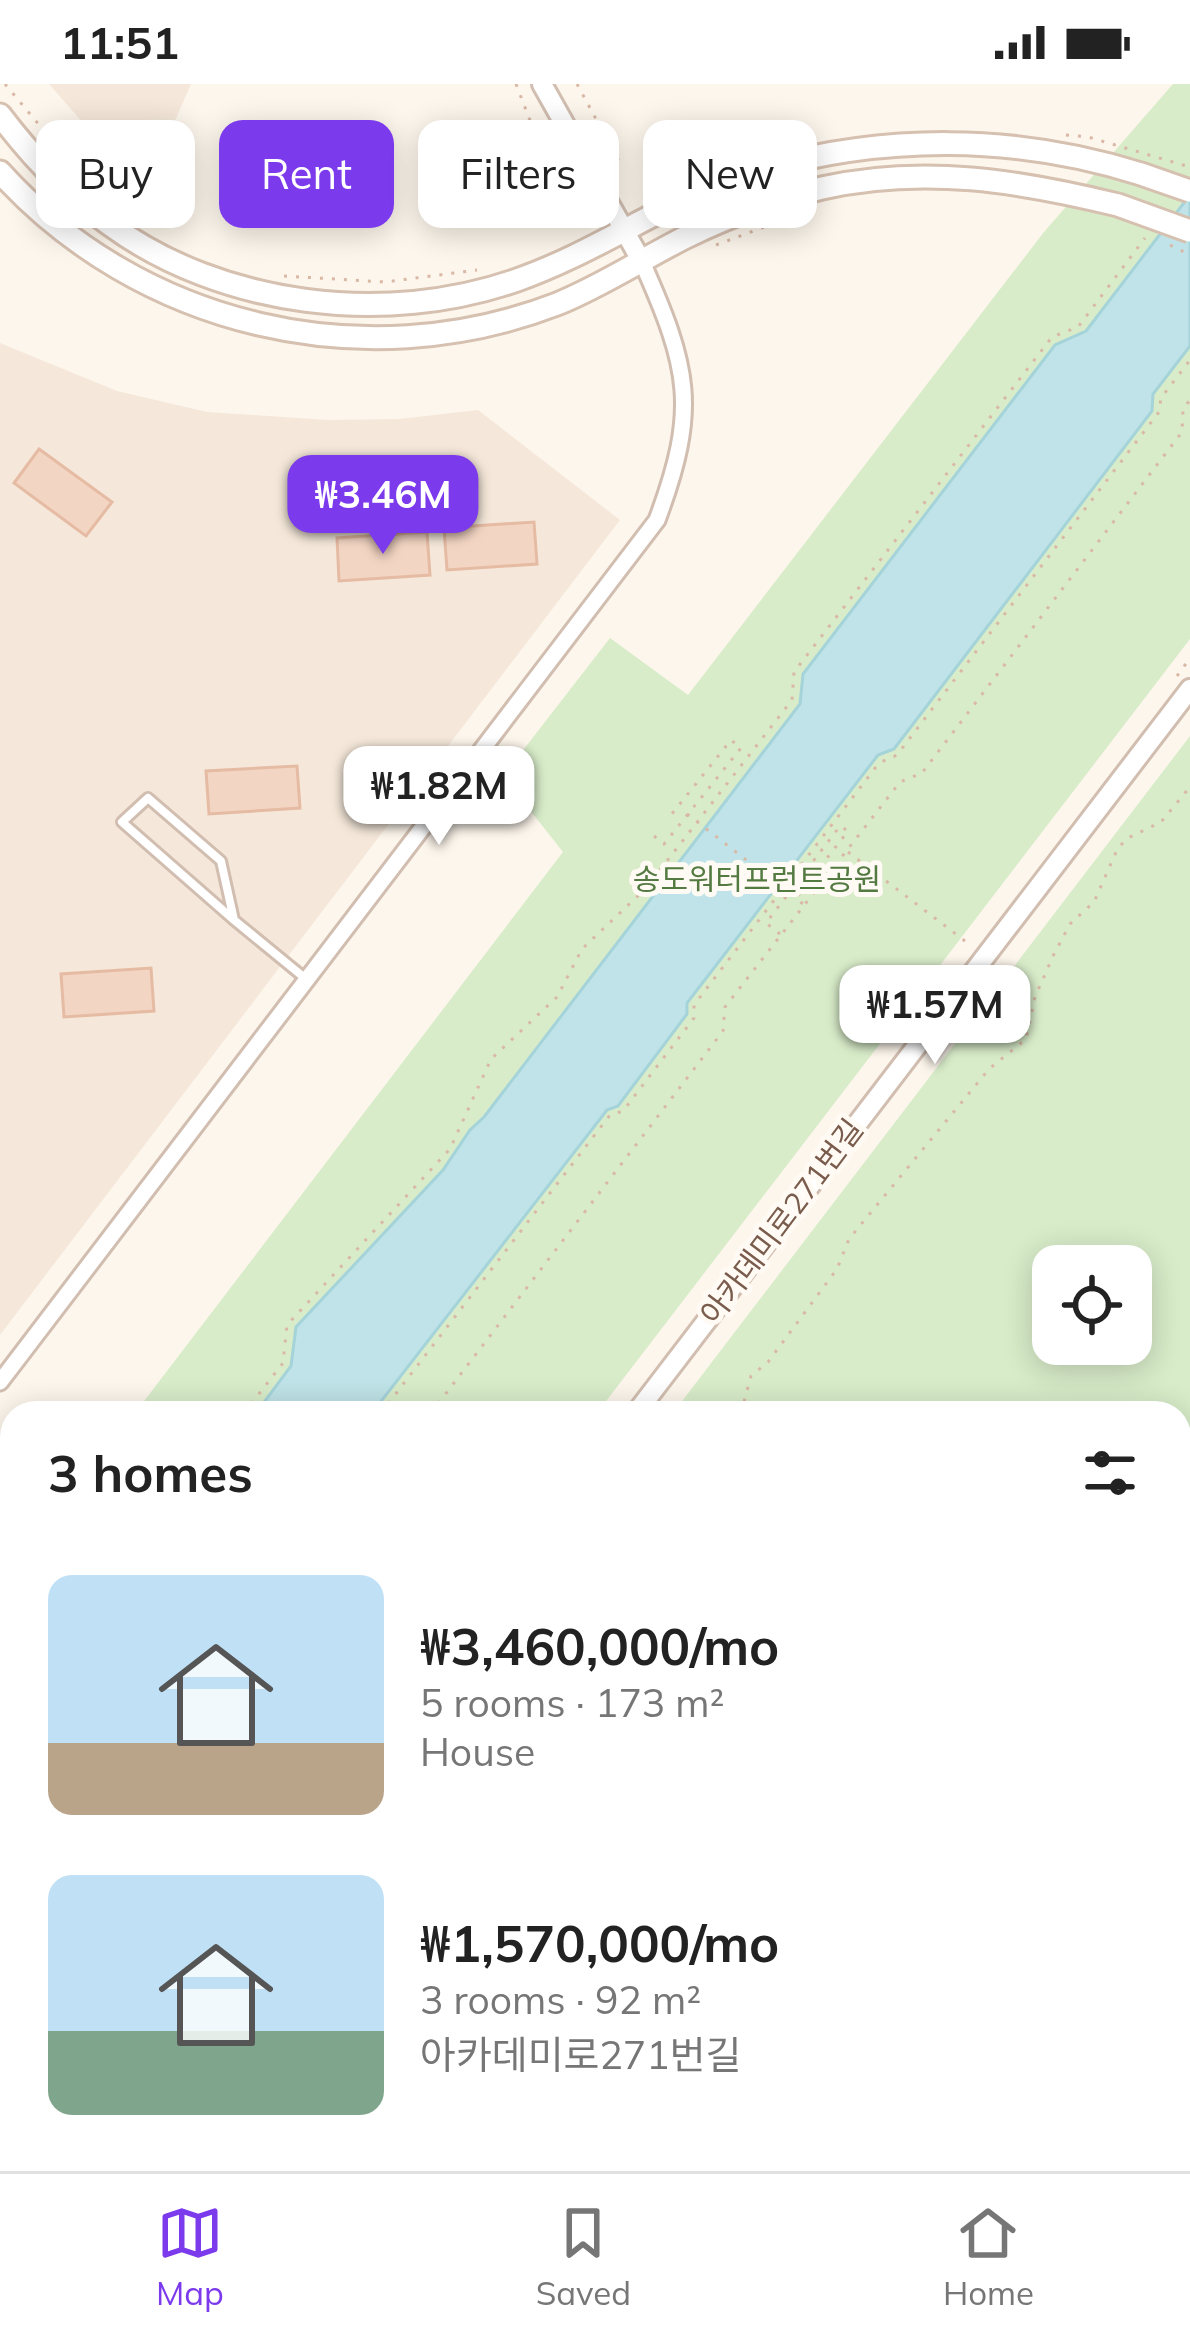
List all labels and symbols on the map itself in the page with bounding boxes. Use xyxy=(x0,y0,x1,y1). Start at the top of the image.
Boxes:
pin: ₩3.46M xyxy=(285,455,481,557)
pin: ₩1.82M xyxy=(341,746,537,848)
park label: 송도워터프런트공원 xyxy=(633,860,881,898)
pin: ₩1.57M xyxy=(837,965,1033,1067)
street label: 아카데미로271번길 xyxy=(692,1111,871,1332)

